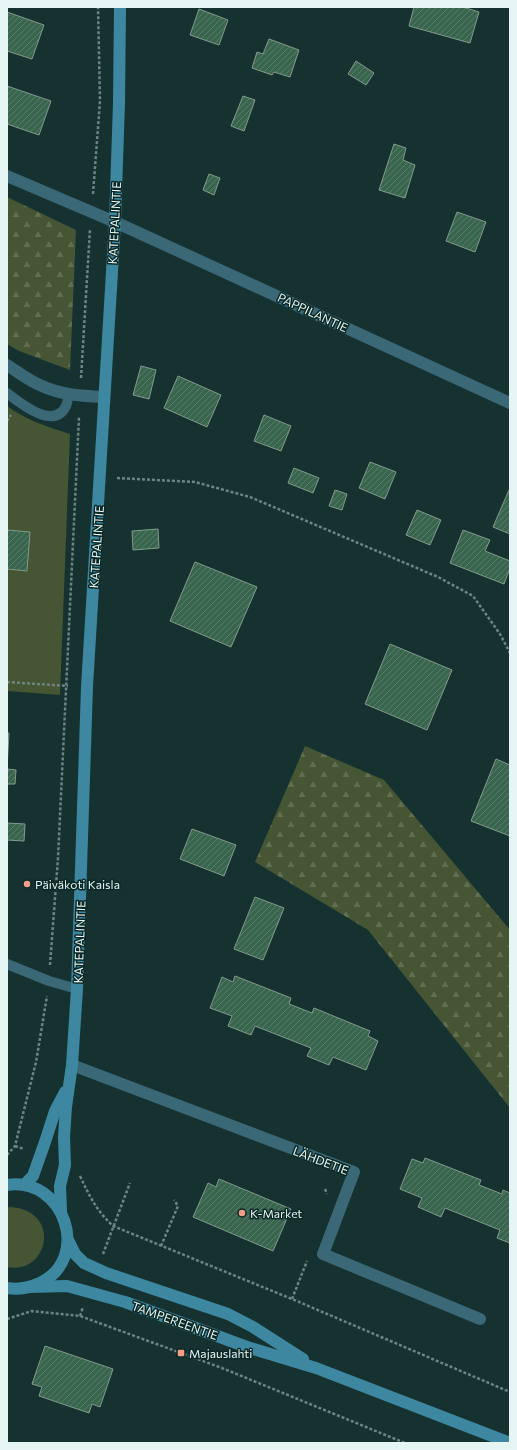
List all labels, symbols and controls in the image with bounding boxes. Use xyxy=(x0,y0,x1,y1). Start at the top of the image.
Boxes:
street label: KATEPALINTIE xyxy=(105,181,123,265)
street label: PAPPILANTIE xyxy=(276,290,350,334)
street label: KATEPALINTIE xyxy=(86,505,106,589)
place label: Päiväkoti Kaisla xyxy=(35,877,120,891)
marker: Päiväkoti Kaisla xyxy=(22,879,32,889)
street label: KATEPALINTIE xyxy=(71,900,87,984)
street label: LÄHDETIE xyxy=(291,1143,351,1177)
place label: K-Market xyxy=(250,1206,302,1220)
marker: K-Market xyxy=(237,1208,247,1218)
street label: TAMPEREENTIE xyxy=(130,1298,220,1342)
place label: Majauslahti xyxy=(189,1346,252,1360)
marker: Majauslahti xyxy=(176,1348,186,1358)

